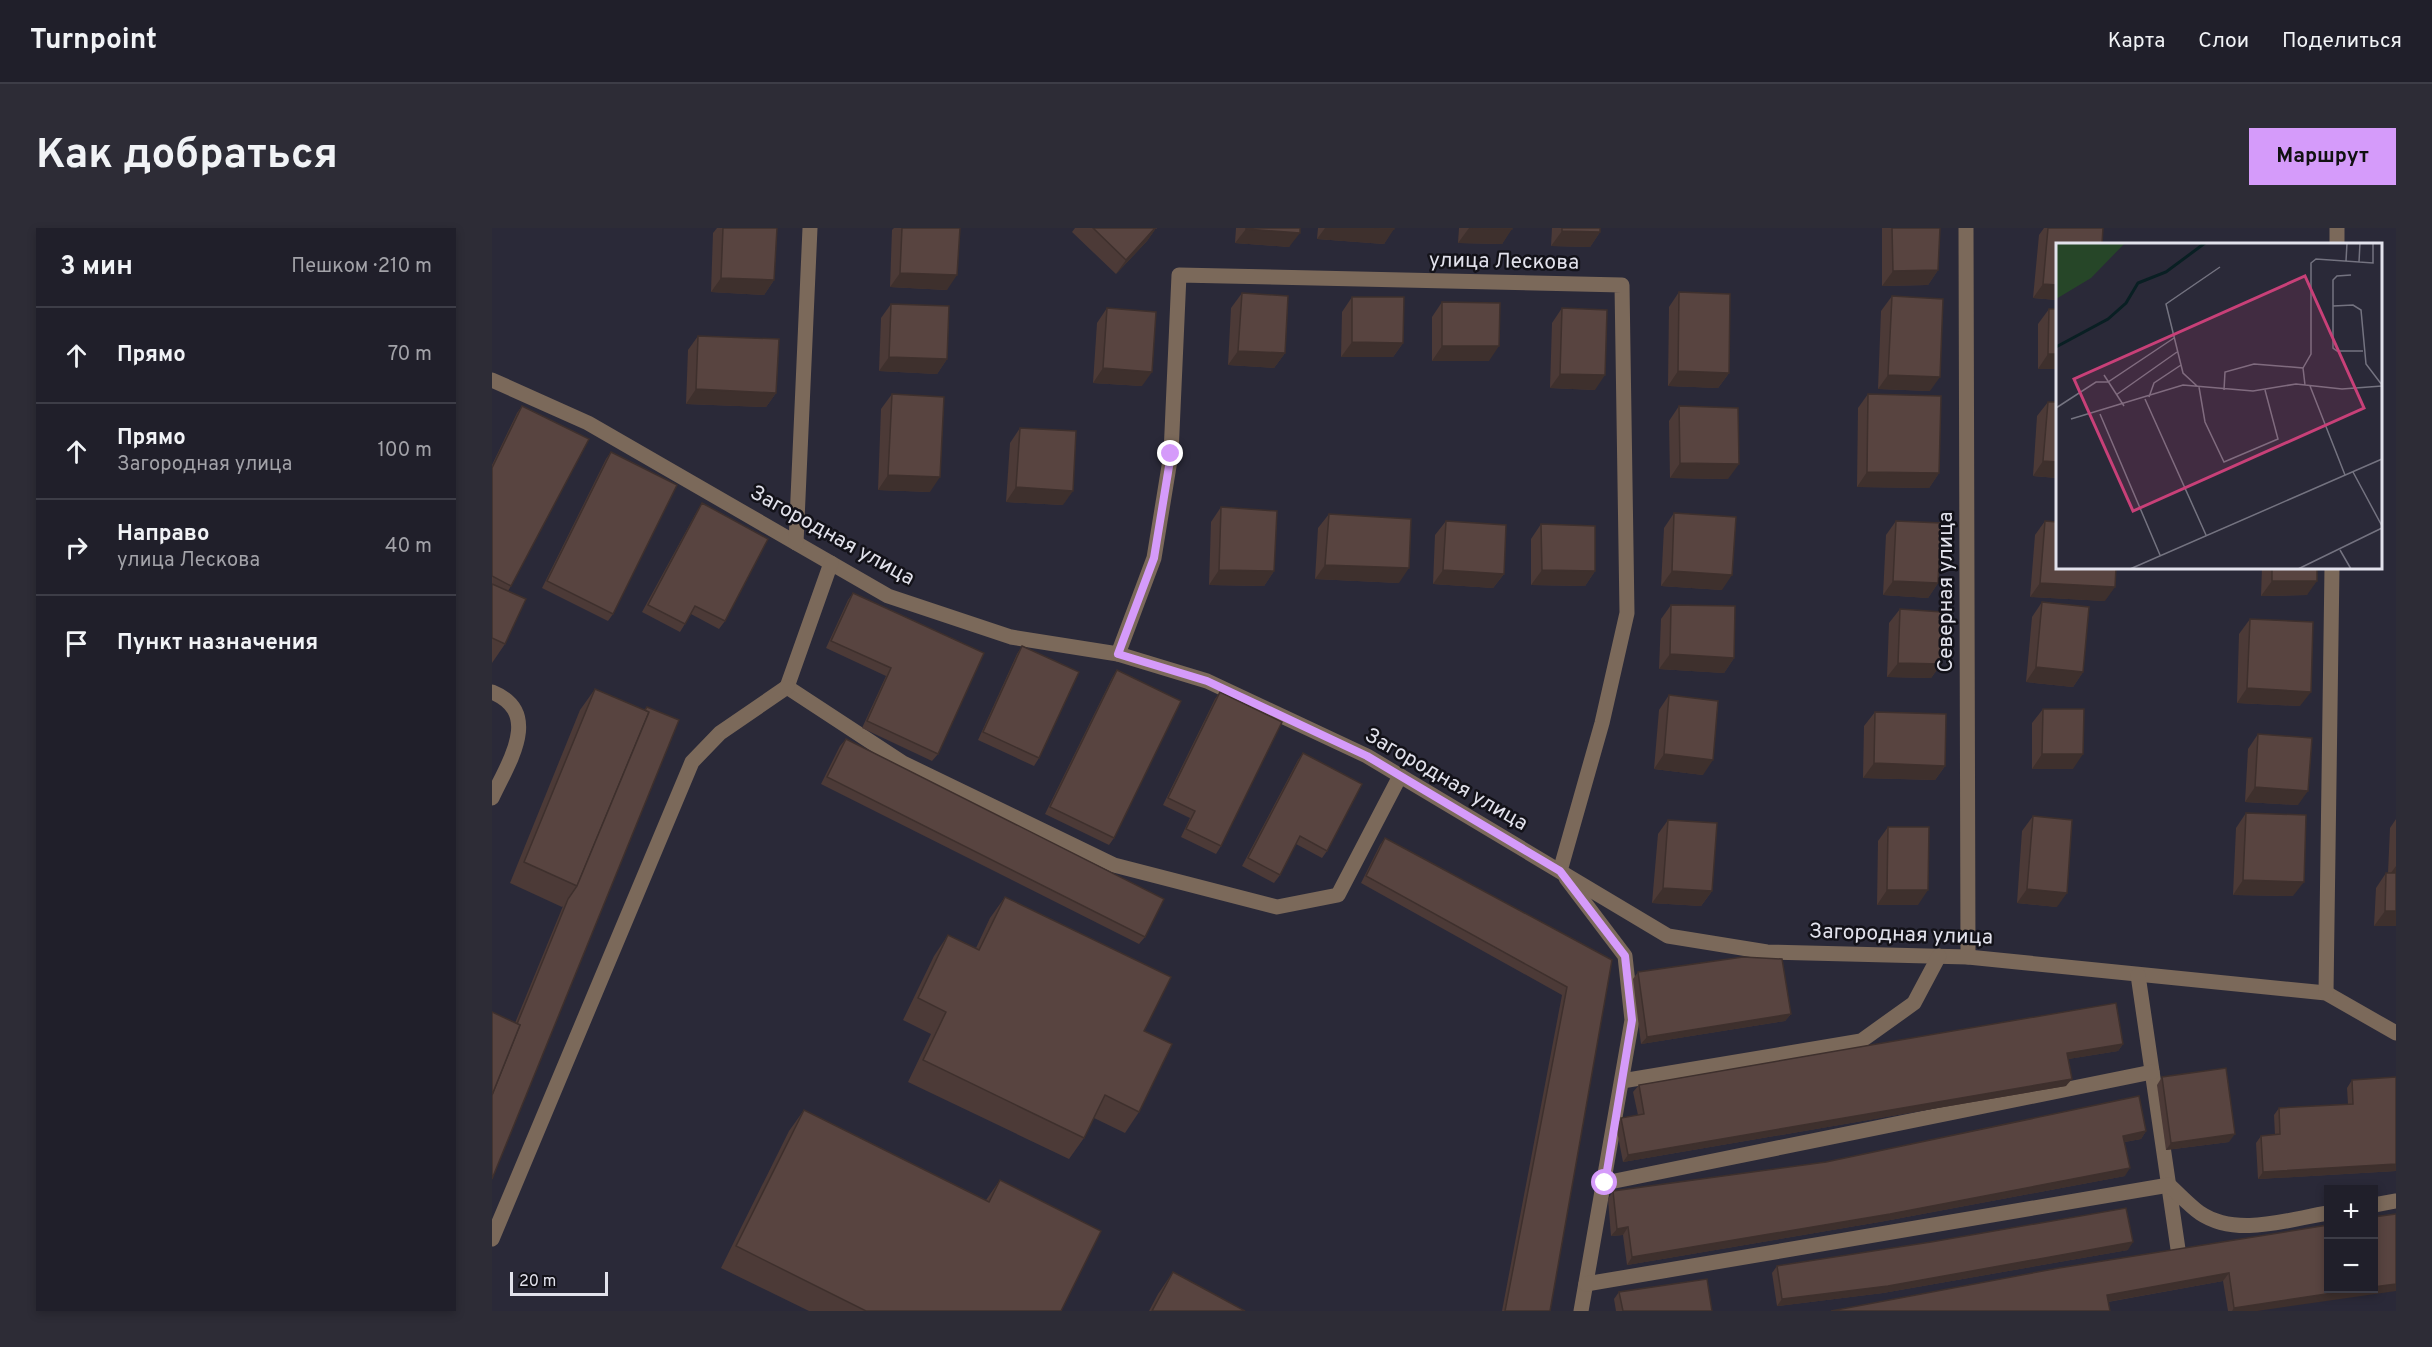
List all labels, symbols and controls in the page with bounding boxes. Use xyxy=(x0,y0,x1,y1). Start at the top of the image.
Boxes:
text: Turnpoint xyxy=(30,23,157,59)
text: Карта xyxy=(2108,28,2165,55)
text: Слои xyxy=(2198,28,2249,55)
text: Поделиться xyxy=(2282,28,2402,55)
button: Маршрут xyxy=(2249,128,2396,185)
text: Как добраться xyxy=(36,130,338,183)
inset map xyxy=(2056,243,2381,568)
street label: улица Лескова xyxy=(1429,247,1579,277)
text: 3 мин xyxy=(60,251,133,284)
text: Пешком · 210 m xyxy=(291,254,432,280)
icon: ahead xyxy=(60,339,93,372)
text: Прямо xyxy=(117,342,186,369)
text: 70 m xyxy=(388,342,432,368)
text: Прямо xyxy=(117,425,186,452)
icon: ahead xyxy=(60,435,93,468)
text: 100 m xyxy=(377,438,432,464)
route end xyxy=(1157,440,1183,466)
text: Загородная улица xyxy=(117,452,292,478)
street label: Загородная улица xyxy=(745,480,919,592)
street label: Северная улица xyxy=(1933,511,1960,673)
text: Направо xyxy=(117,521,209,548)
icon: right xyxy=(60,531,93,564)
text: 40 m xyxy=(385,534,432,560)
text: улица Лескова xyxy=(117,548,260,574)
icon: arrive xyxy=(60,627,93,660)
text: Пункт назначения xyxy=(117,630,318,657)
street label: Загородная улица xyxy=(1360,722,1532,838)
street label: Загородная улица xyxy=(1809,918,1993,952)
route start xyxy=(1591,1169,1617,1195)
map controls xyxy=(2324,1185,2378,1293)
button: + xyxy=(2324,1185,2378,1239)
button: − xyxy=(2324,1239,2378,1293)
scale bar xyxy=(510,1269,608,1296)
text: 20 m xyxy=(519,1272,556,1292)

